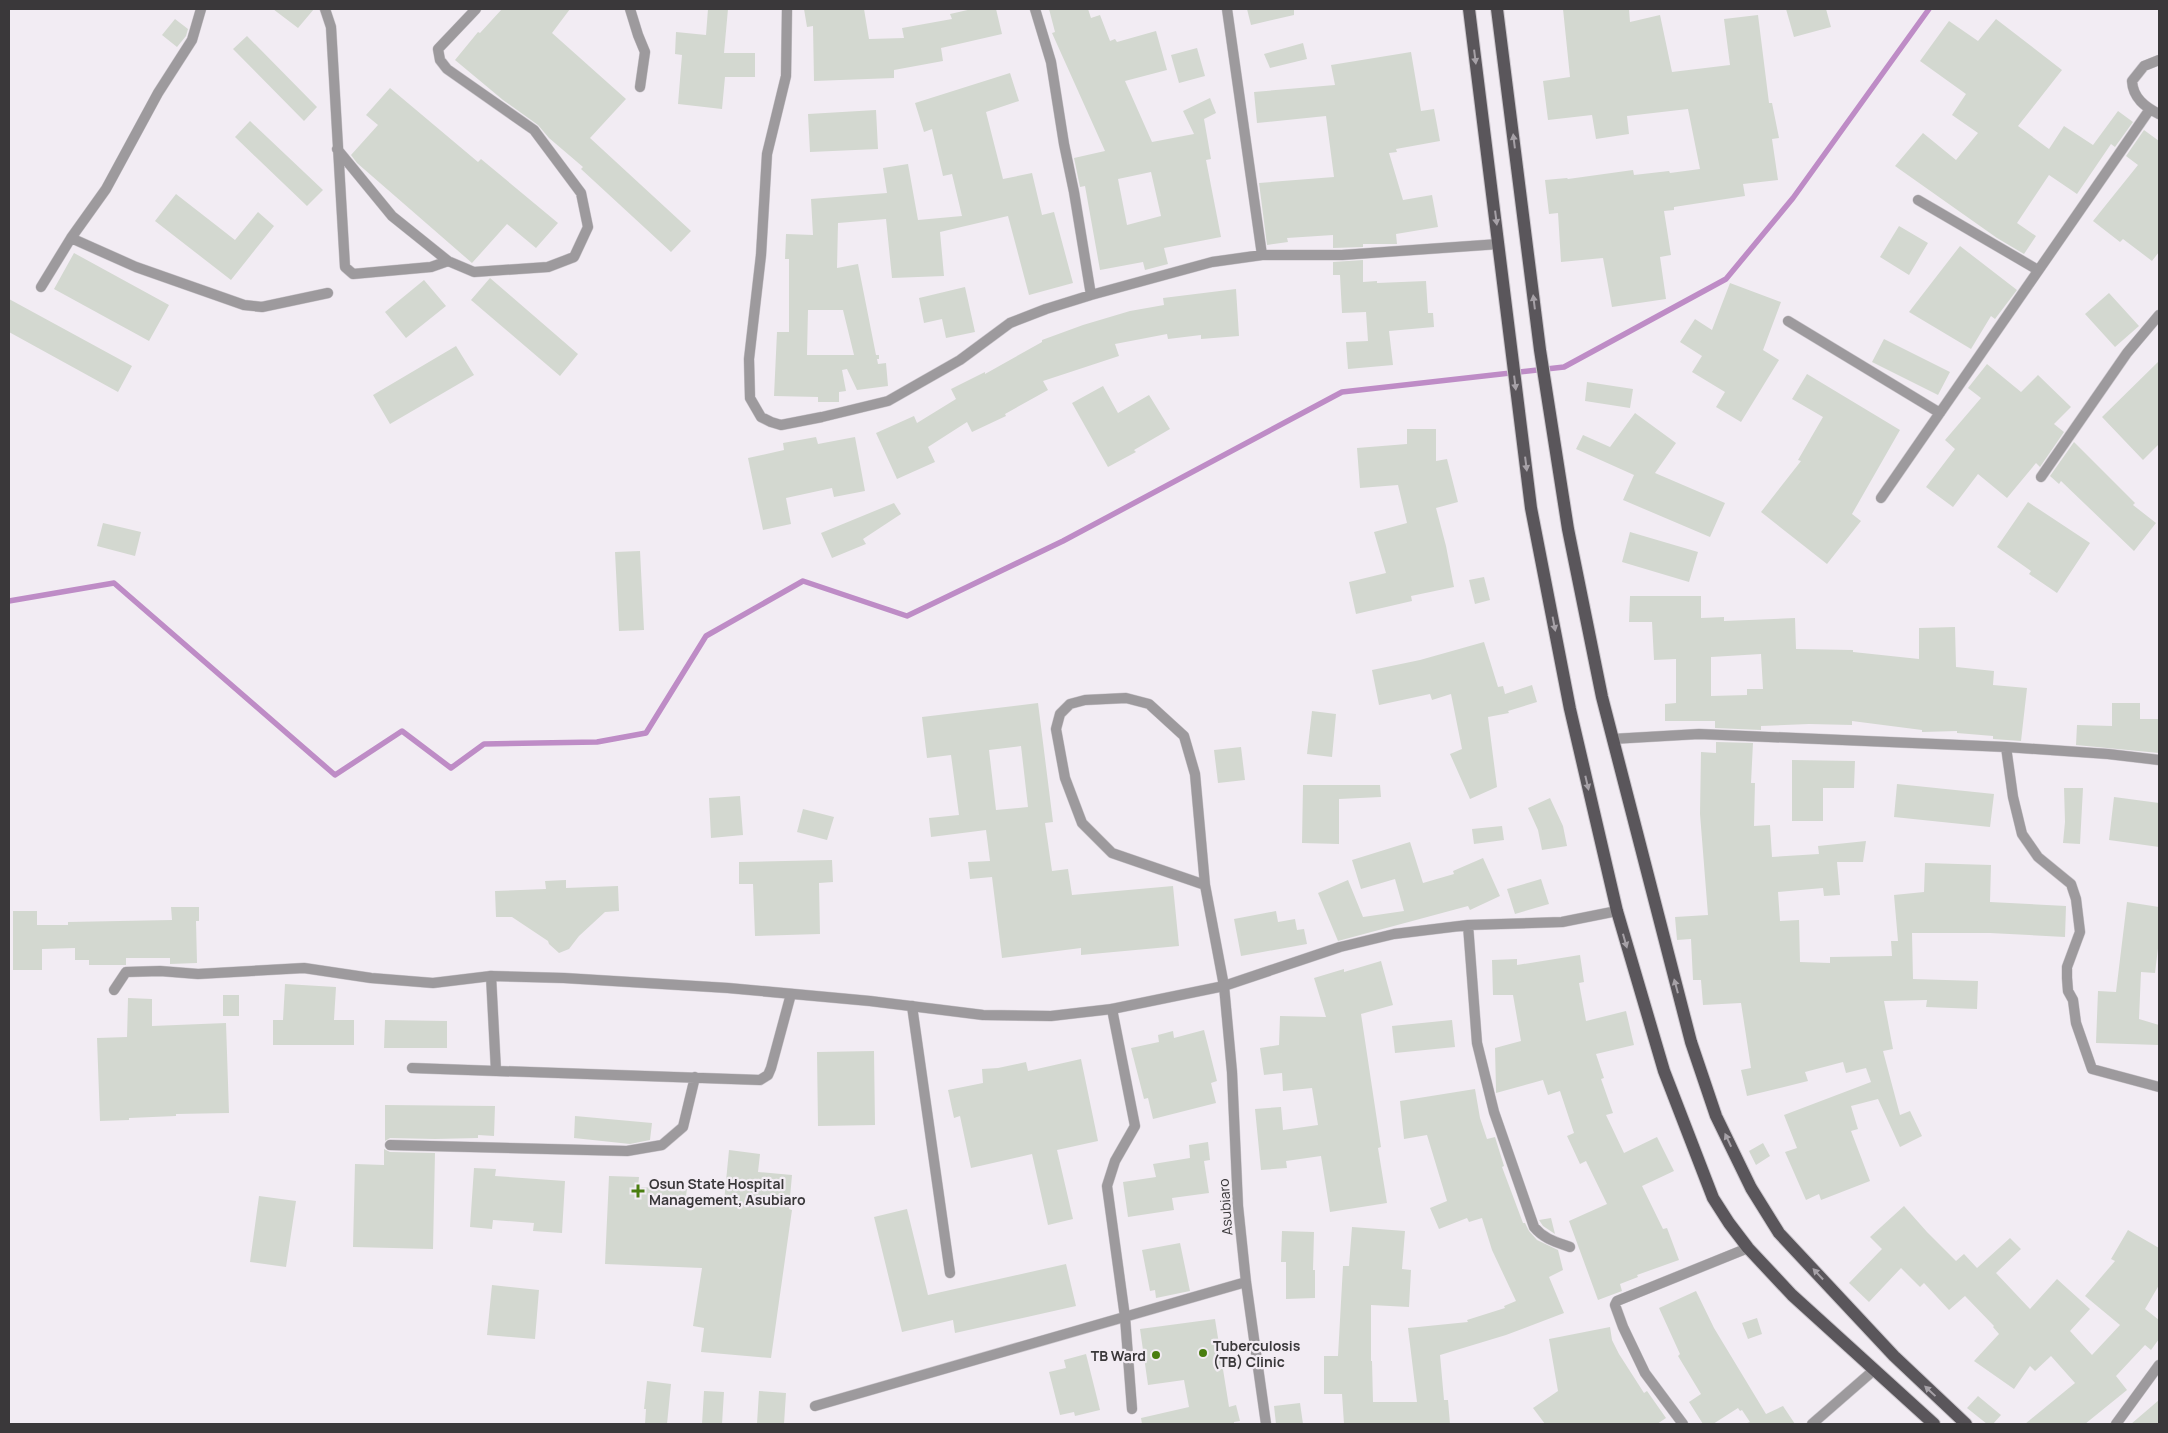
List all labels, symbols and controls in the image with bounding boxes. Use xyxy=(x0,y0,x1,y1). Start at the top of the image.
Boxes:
one-way arrow xyxy=(1471,49,1479,65)
one-way arrow xyxy=(1510,132,1518,148)
one-way arrow xyxy=(1492,211,1500,227)
one-way arrow xyxy=(1530,294,1538,310)
one-way arrow xyxy=(1512,375,1520,391)
one-way arrow xyxy=(1522,457,1530,473)
one-way arrow xyxy=(1550,617,1558,633)
one-way arrow xyxy=(1583,776,1591,791)
one-way arrow xyxy=(1622,934,1630,949)
one-way arrow xyxy=(1672,979,1680,994)
one-way arrow xyxy=(1724,1133,1732,1147)
place label: Osun State Hospital Management, Asubiaro xyxy=(649,1174,806,1209)
street label: Asubiaro xyxy=(1214,1178,1236,1236)
marker: Osun State Hospital Management, Asubiaro xyxy=(631,1184,645,1198)
one-way arrow xyxy=(1812,1268,1824,1280)
place label: Tuberculosis (TB) Clinic xyxy=(1213,1336,1301,1371)
place label: TB Ward xyxy=(1091,1346,1146,1365)
marker: Tuberculosis (TB) Clinic xyxy=(1197,1347,1209,1359)
marker: TB Ward xyxy=(1150,1349,1162,1361)
one-way arrow xyxy=(1925,1385,1937,1397)

